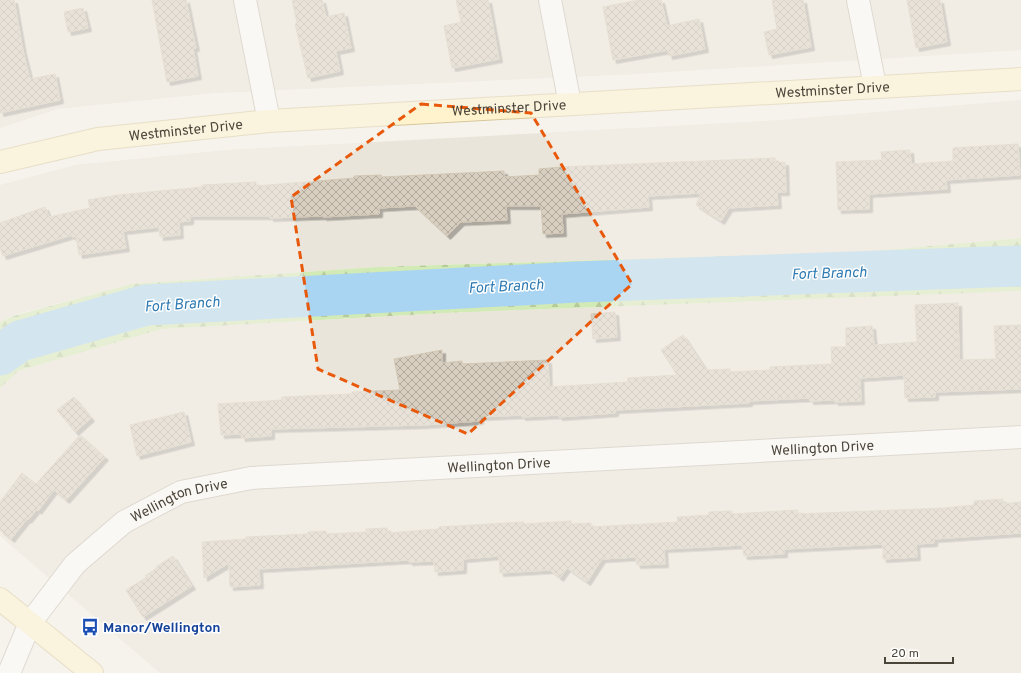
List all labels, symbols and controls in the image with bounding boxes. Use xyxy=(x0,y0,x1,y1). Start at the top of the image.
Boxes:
street label: Westminster Drive xyxy=(775,79,890,103)
street label: Westminster Drive xyxy=(451,97,567,121)
street label: Westminster Drive xyxy=(128,117,244,146)
water label: Fort Branch xyxy=(791,264,867,285)
water label: Fort Branch xyxy=(468,276,544,299)
water label: Fort Branch xyxy=(144,293,220,318)
street label: Wellington Drive xyxy=(771,438,874,460)
street label: Wellington Drive xyxy=(447,455,551,478)
street label: Wellington Drive xyxy=(128,476,229,527)
bus stop icon: Manor/Wellington xyxy=(80,617,100,637)
place label: Manor/Wellington xyxy=(103,620,221,637)
scale bar xyxy=(885,639,953,665)
text: 20 m xyxy=(891,646,919,662)

